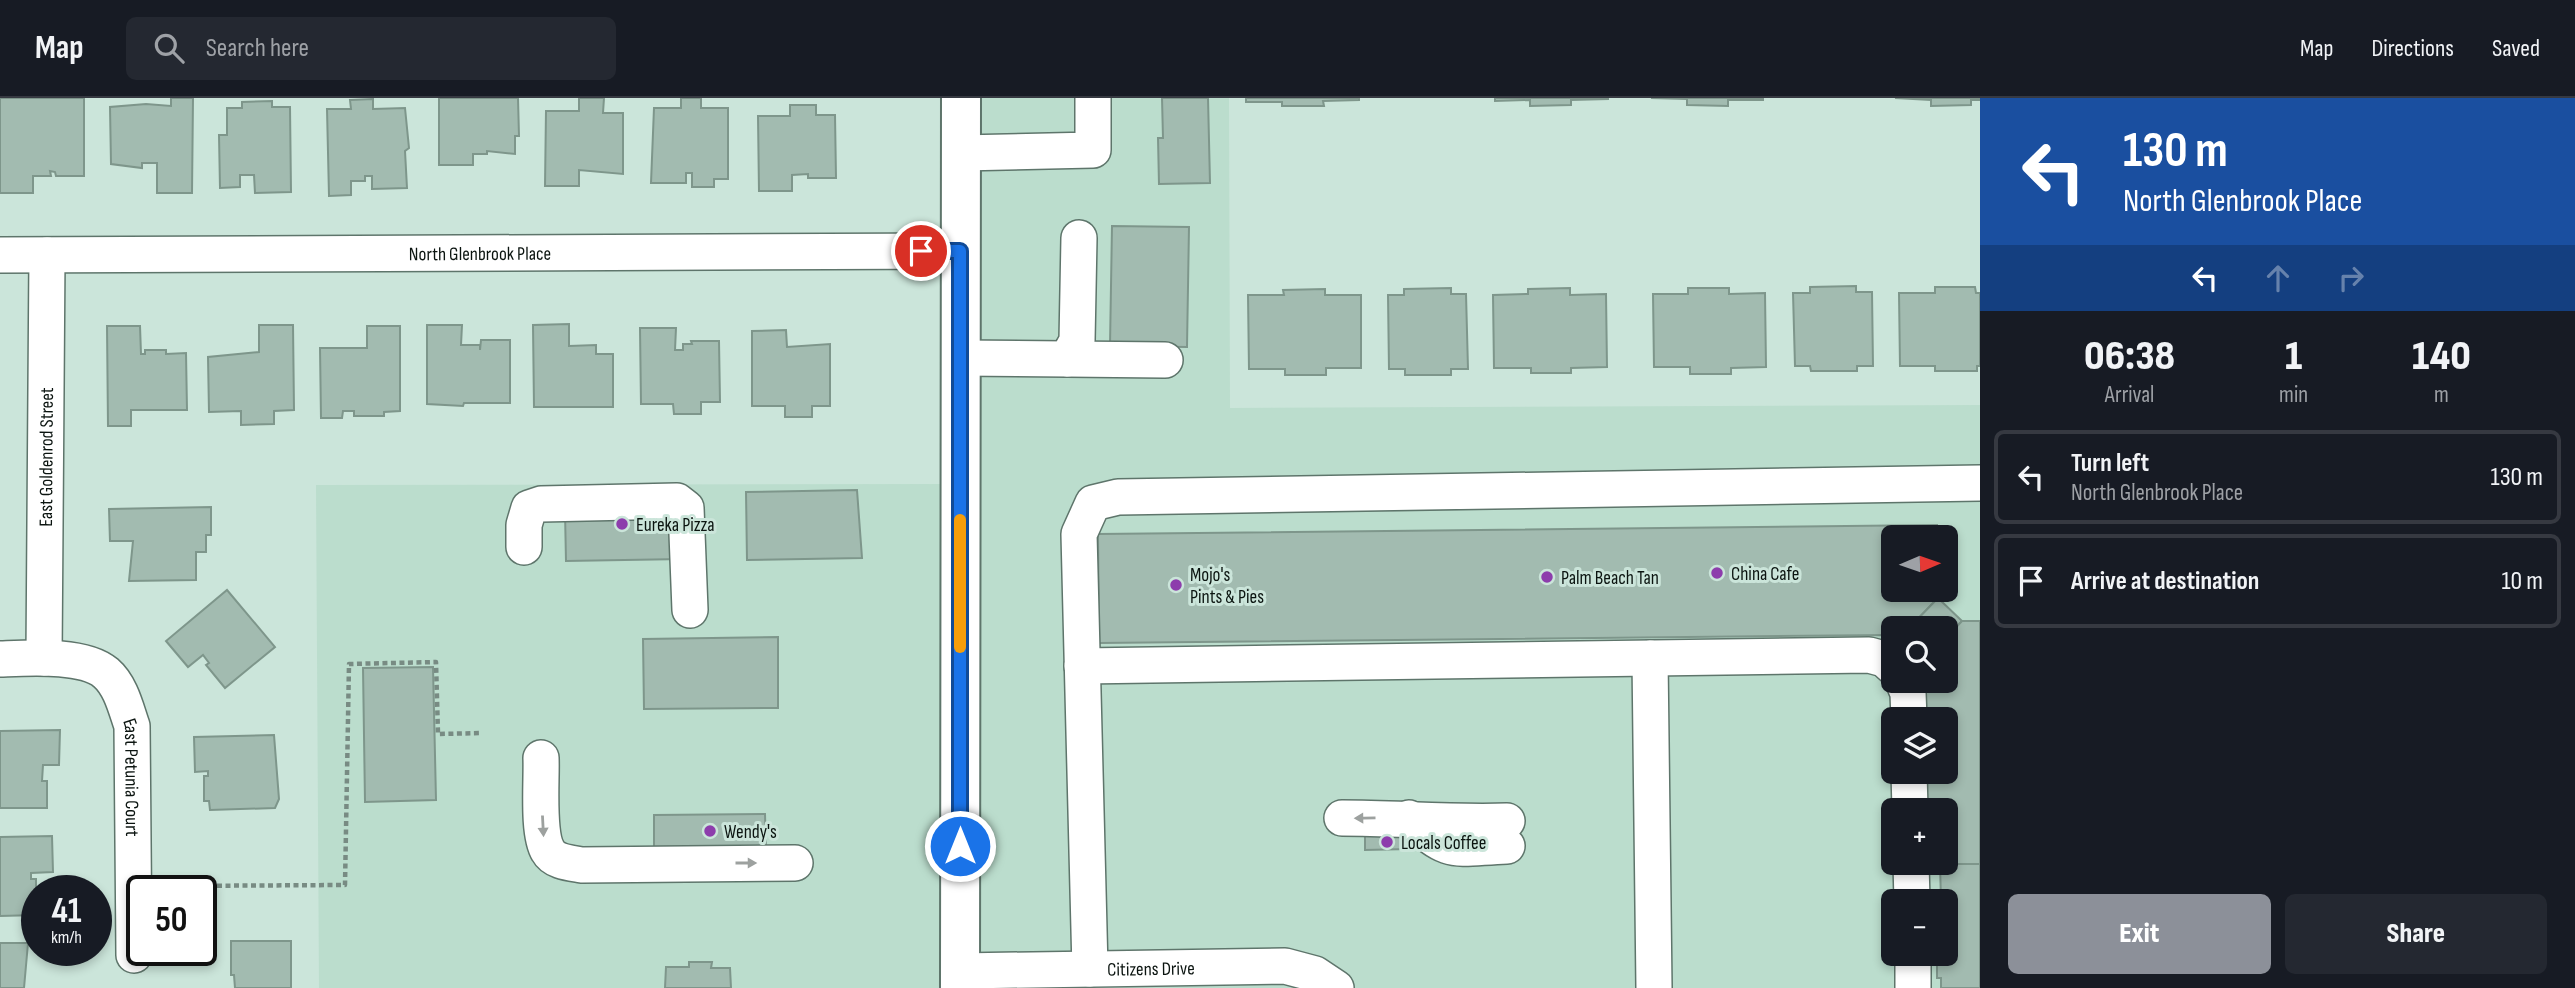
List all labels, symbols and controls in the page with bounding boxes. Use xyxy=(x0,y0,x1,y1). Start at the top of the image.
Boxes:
search box xyxy=(126,17,616,80)
text: Map xyxy=(35,28,84,68)
icon: search xyxy=(150,29,188,67)
text: Search here xyxy=(206,33,309,64)
text: Map xyxy=(2300,34,2333,63)
text: Directions xyxy=(2371,34,2454,63)
text: Saved xyxy=(2492,34,2540,63)
text: 130 m xyxy=(2123,122,2228,181)
icon: left xyxy=(2008,126,2099,217)
text: North Glenbrook Place xyxy=(2123,182,2362,221)
pin xyxy=(891,221,951,281)
icon: arrive xyxy=(902,232,940,270)
street label: North Glenbrook Place xyxy=(409,243,551,266)
icon: left xyxy=(2186,259,2224,297)
icon: ahead xyxy=(2259,259,2297,297)
icon: right xyxy=(2332,259,2370,297)
text: 06:38 xyxy=(2084,331,2175,382)
text: 1 xyxy=(2285,331,2302,382)
text: 140 xyxy=(2412,331,2471,382)
text: Arrival xyxy=(2105,381,2154,409)
text: min xyxy=(2279,381,2308,409)
text: m xyxy=(2434,381,2449,409)
street label: East Goldenrod Street xyxy=(35,387,59,527)
text: Turn left xyxy=(2071,448,2149,479)
icon: left xyxy=(2012,458,2050,496)
text: 130 m xyxy=(2491,462,2543,493)
text: North Glenbrook Place xyxy=(2071,479,2243,507)
place label: Eureka Pizza xyxy=(636,514,715,537)
marker: Eureka Pizza xyxy=(614,516,630,532)
north arrow xyxy=(1881,525,1958,602)
map controls xyxy=(1881,525,1958,966)
icon: arrive xyxy=(2012,562,2050,600)
place label: China Cafe xyxy=(1731,563,1799,586)
place label: Mojo's Pints & Pies xyxy=(1190,564,1264,609)
marker: China Cafe xyxy=(1709,565,1725,581)
text: Arrive at destination xyxy=(2071,566,2259,597)
text: 10 m xyxy=(2501,566,2543,597)
place label: Palm Beach Tan xyxy=(1561,567,1659,590)
marker: Palm Beach Tan xyxy=(1539,569,1555,585)
marker: Mojo's Pints & Pies xyxy=(1168,577,1184,593)
button: search xyxy=(1881,616,1958,693)
button: layers xyxy=(1881,707,1958,784)
street label: East Petunia Court xyxy=(117,716,143,837)
button: + xyxy=(1881,798,1958,875)
position arrow xyxy=(923,809,997,883)
one-way arrow xyxy=(1354,812,1376,824)
one-way arrow xyxy=(538,816,549,838)
place label: Wendy's xyxy=(724,821,777,844)
marker: Wendy's xyxy=(702,823,718,839)
place label: Locals Coffee xyxy=(1401,832,1486,855)
marker: Locals Coffee xyxy=(1379,834,1395,850)
one-way arrow xyxy=(735,857,757,869)
speed limit sign: 50 xyxy=(126,875,217,966)
button: − xyxy=(1881,889,1958,966)
text: 41 xyxy=(51,890,82,933)
button: Exit xyxy=(2008,894,2271,974)
button: Share xyxy=(2285,894,2547,974)
text: km/h xyxy=(51,927,82,948)
street label: Citizens Drive xyxy=(1107,957,1195,982)

